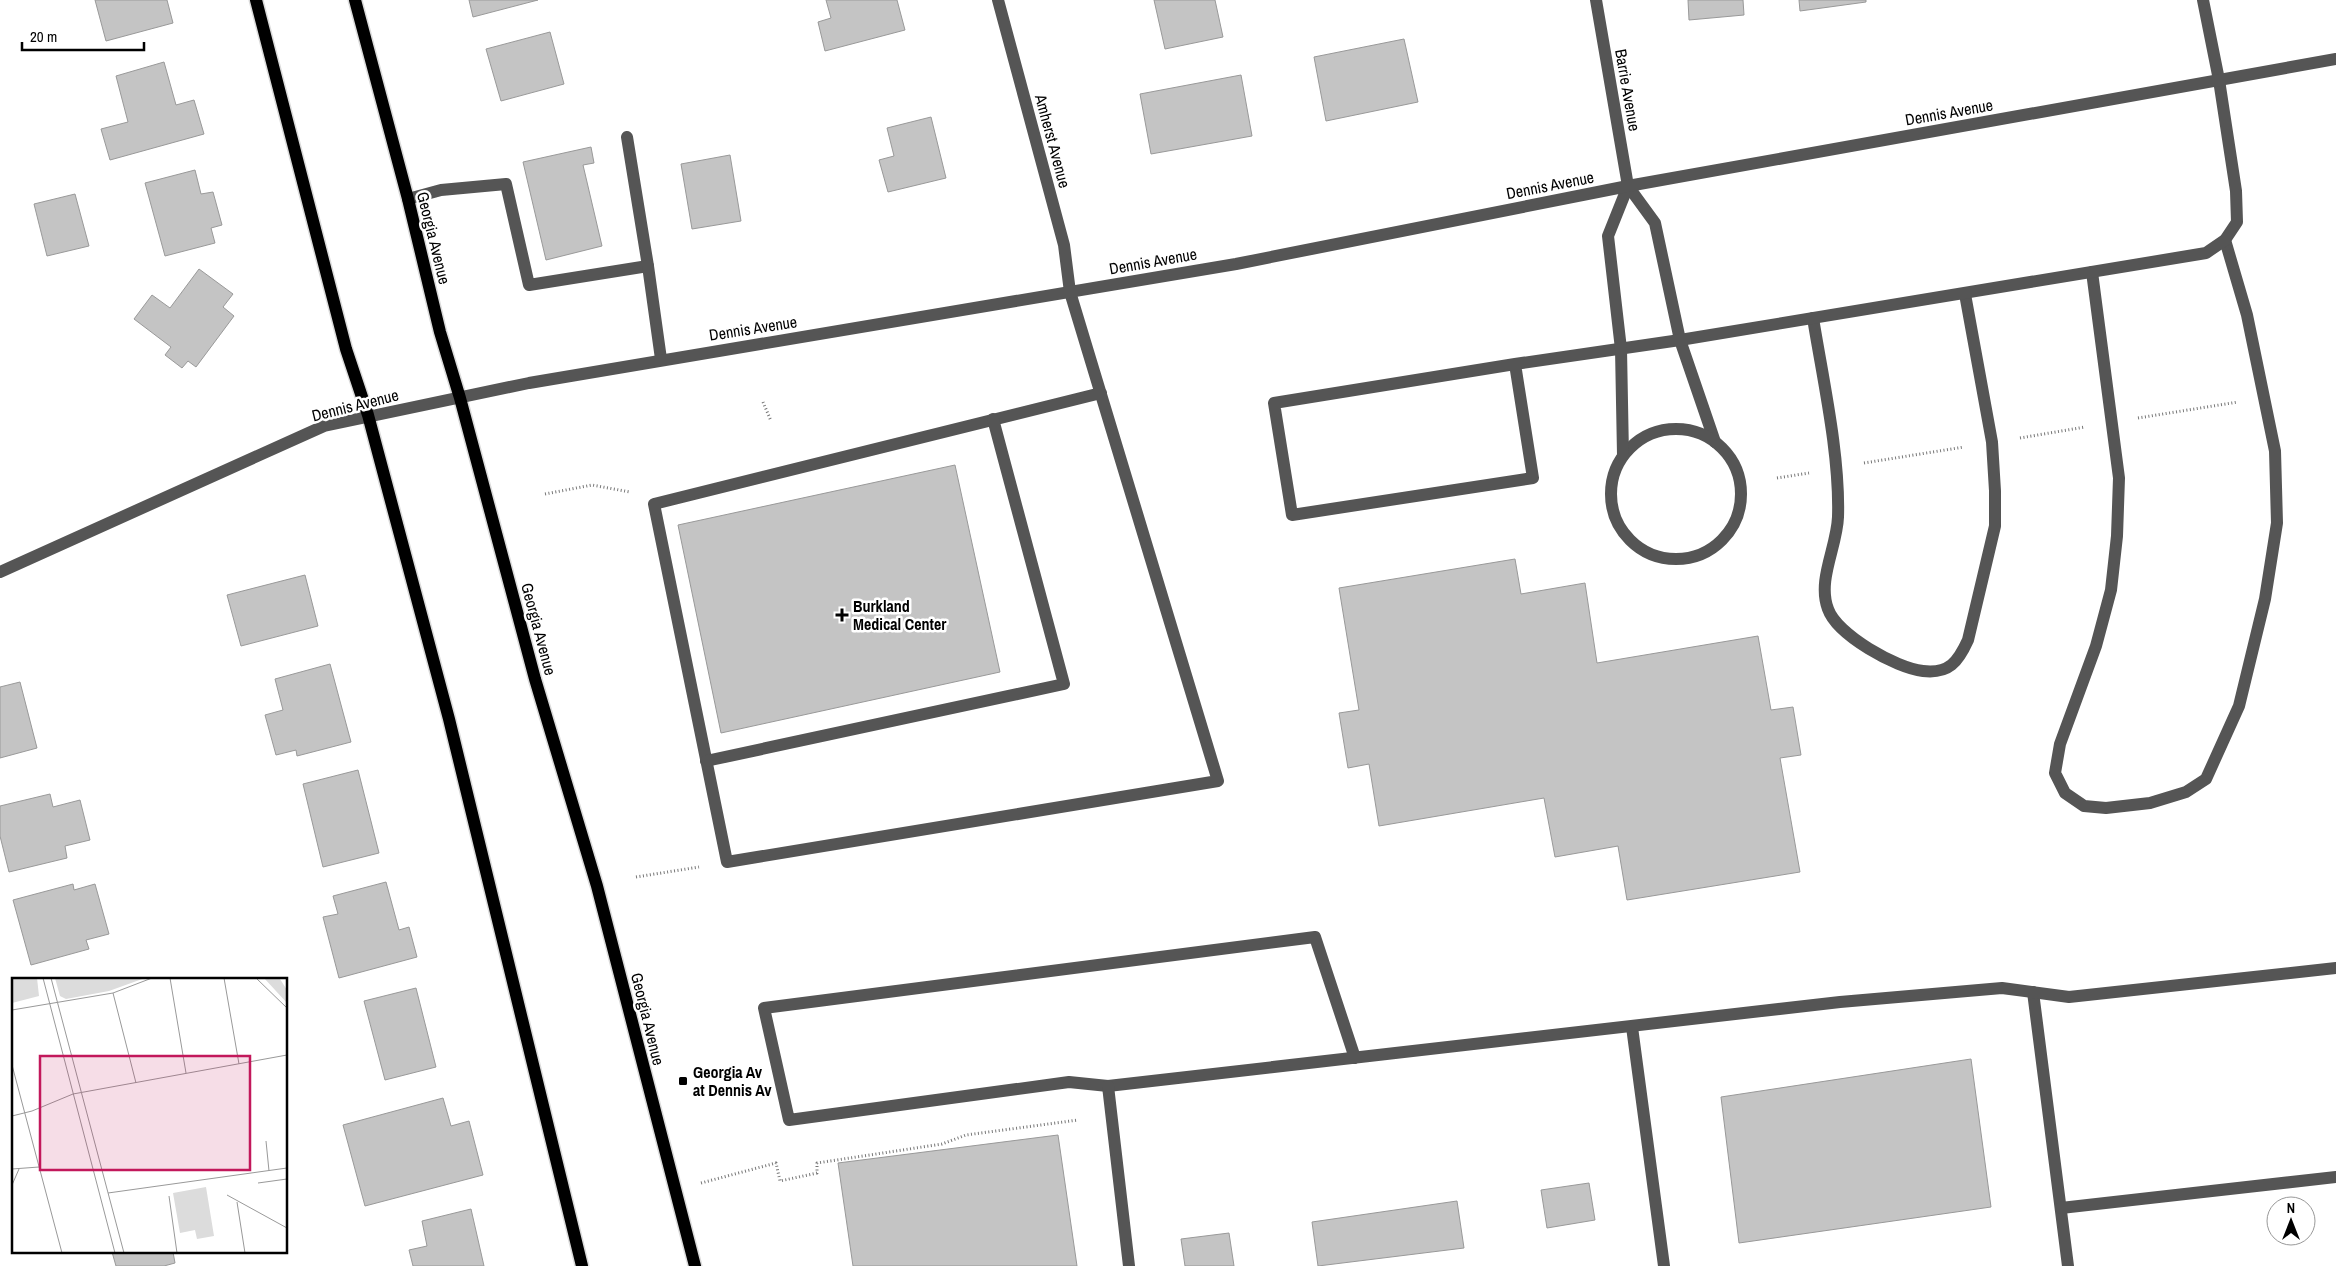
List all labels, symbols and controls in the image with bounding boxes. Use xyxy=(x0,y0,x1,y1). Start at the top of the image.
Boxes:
scale bar xyxy=(22,20,145,52)
text: 20 m xyxy=(30,26,57,47)
street label: Barrie Avenue xyxy=(1610,47,1646,133)
street label: Amherst Avenue xyxy=(1030,91,1076,190)
street label: Dennis Avenue xyxy=(1903,93,1995,131)
street label: Dennis Avenue xyxy=(1504,166,1596,204)
street label: Georgia Avenue xyxy=(412,189,456,287)
street label: Dennis Avenue xyxy=(1107,242,1199,280)
street label: Dennis Avenue xyxy=(707,310,799,346)
street label: Dennis Avenue xyxy=(309,384,401,426)
street label: Georgia Avenue xyxy=(516,580,562,678)
place label: Burkland Medical Center xyxy=(853,595,947,635)
marker: Burkland Medical Center xyxy=(835,608,849,622)
street label: Georgia Avenue xyxy=(626,970,670,1068)
inset map xyxy=(12,978,288,1254)
place label: Georgia Av at Dennis Av xyxy=(693,1061,772,1101)
marker: Georgia Av at Dennis Av xyxy=(677,1075,689,1087)
north arrow xyxy=(2266,1196,2316,1246)
text: N xyxy=(2287,1199,2295,1217)

